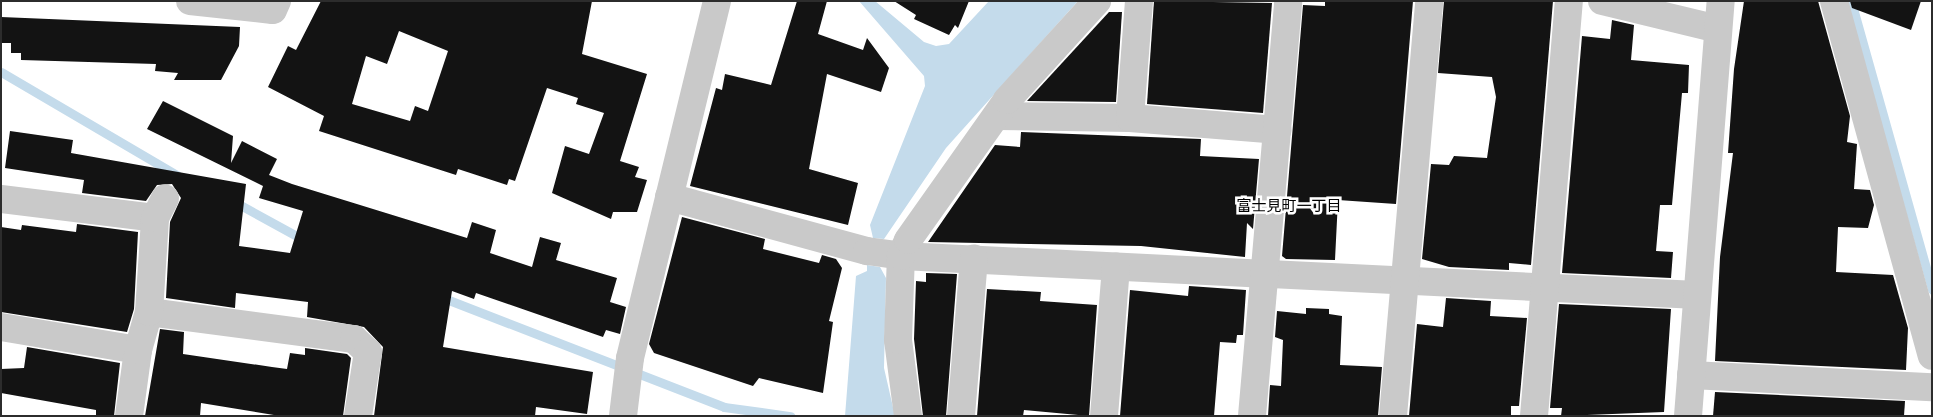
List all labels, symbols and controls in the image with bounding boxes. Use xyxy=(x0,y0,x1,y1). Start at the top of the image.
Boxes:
district label: 富士見町一丁目 xyxy=(1237,197,1341,215)

